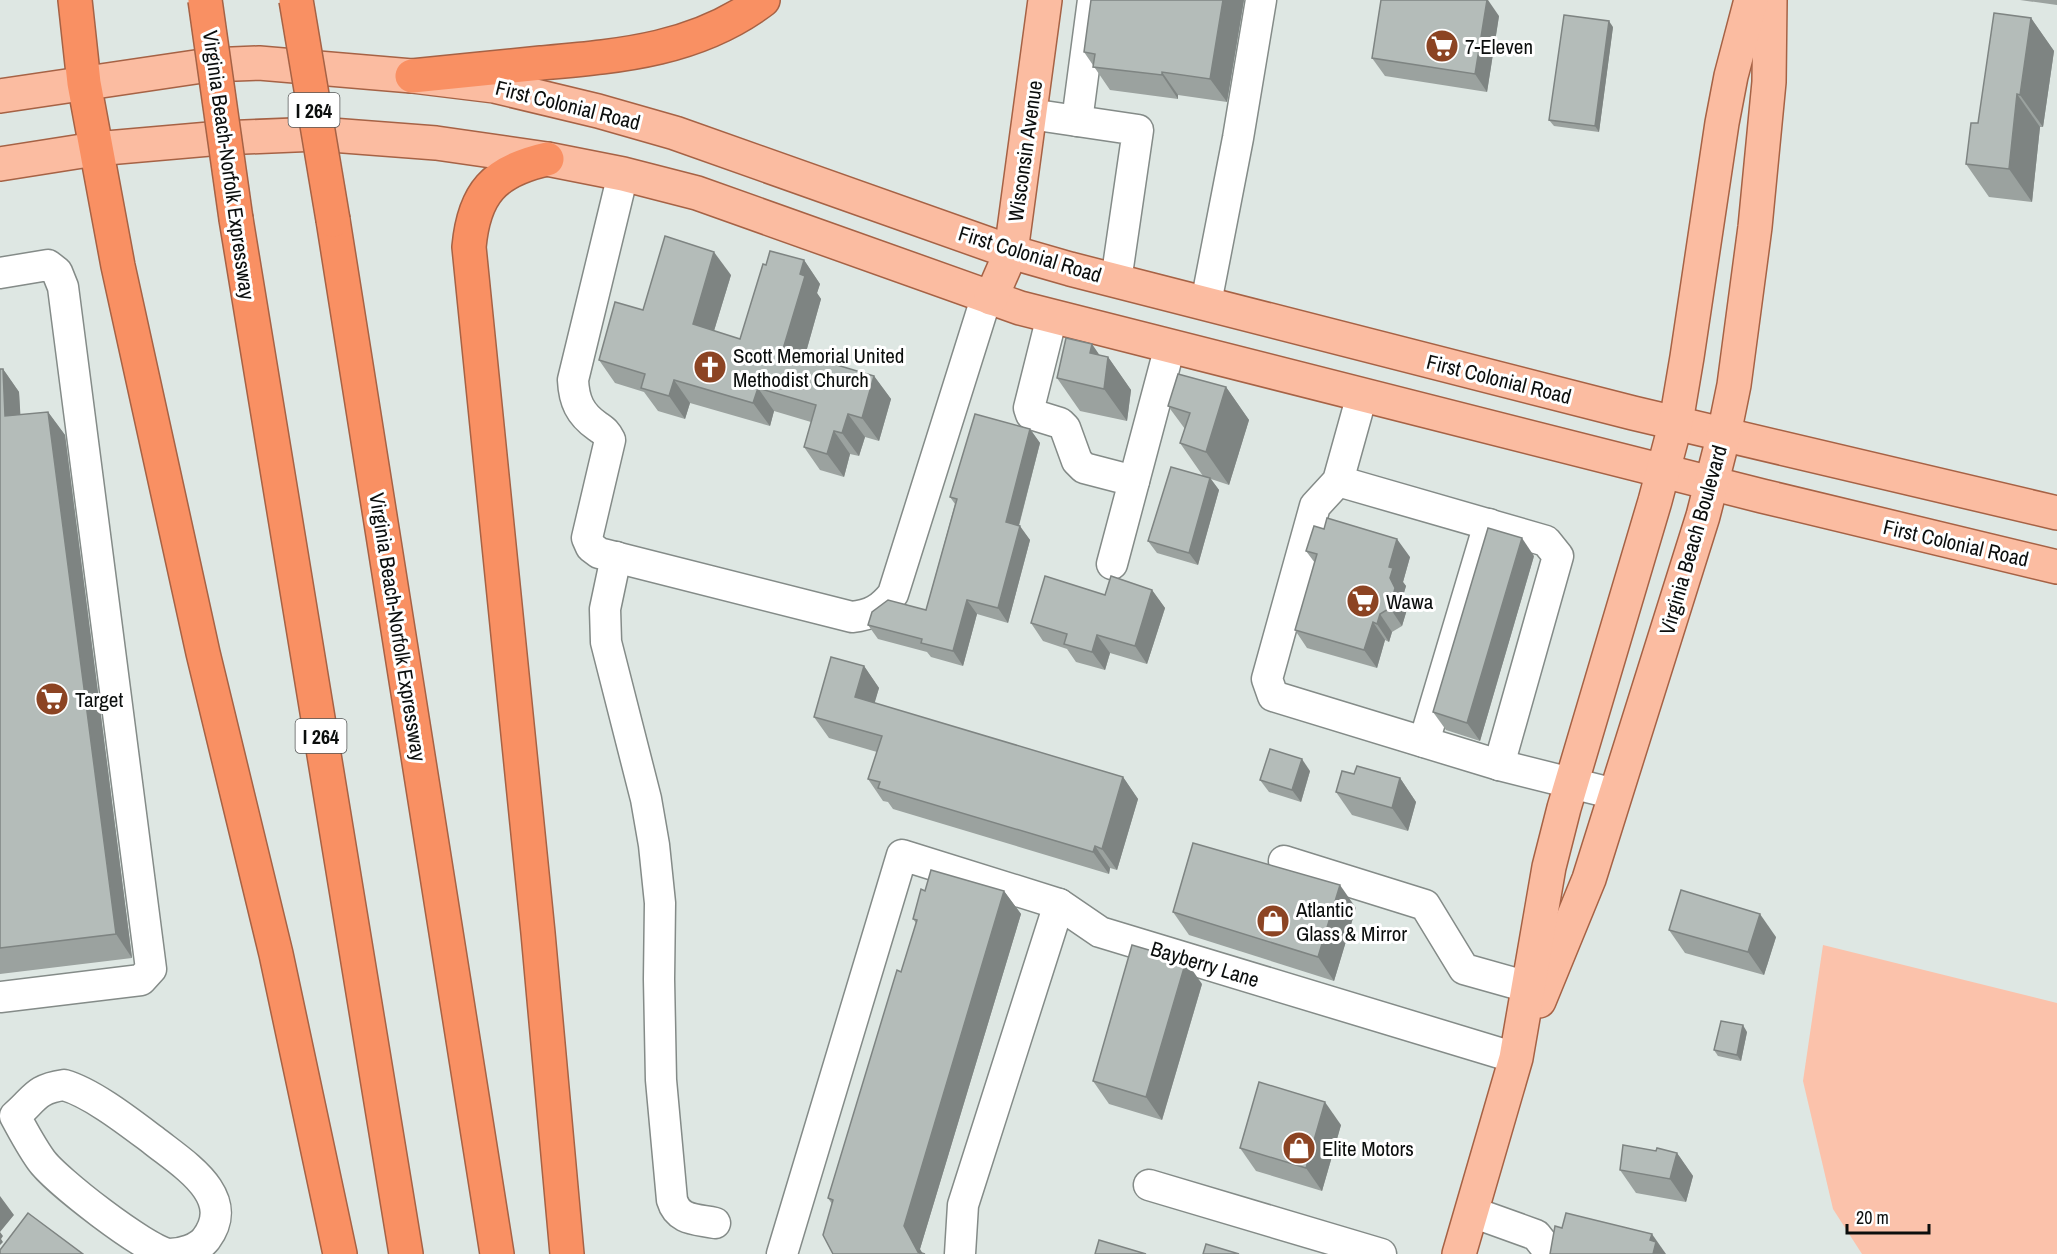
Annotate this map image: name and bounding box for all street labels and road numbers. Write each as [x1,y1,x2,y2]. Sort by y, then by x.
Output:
street label: Virginia Beach-Norfolk Expressway [196,29,262,302]
street label: First Colonial Road [493,73,643,137]
street label: Wisconsin Avenue [1001,79,1049,223]
road number: I 264 [288,93,340,127]
street label: First Colonial Road [955,218,1105,290]
street label: First Colonial Road [1424,347,1574,411]
street label: Virginia Beach Boulevard [1652,442,1734,638]
street label: Virginia Beach-Norfolk Expressway [362,491,434,764]
street label: First Colonial Road [1880,512,2032,574]
road number: I 264 [296,719,346,753]
street label: Bayberry Lane [1147,934,1263,994]

